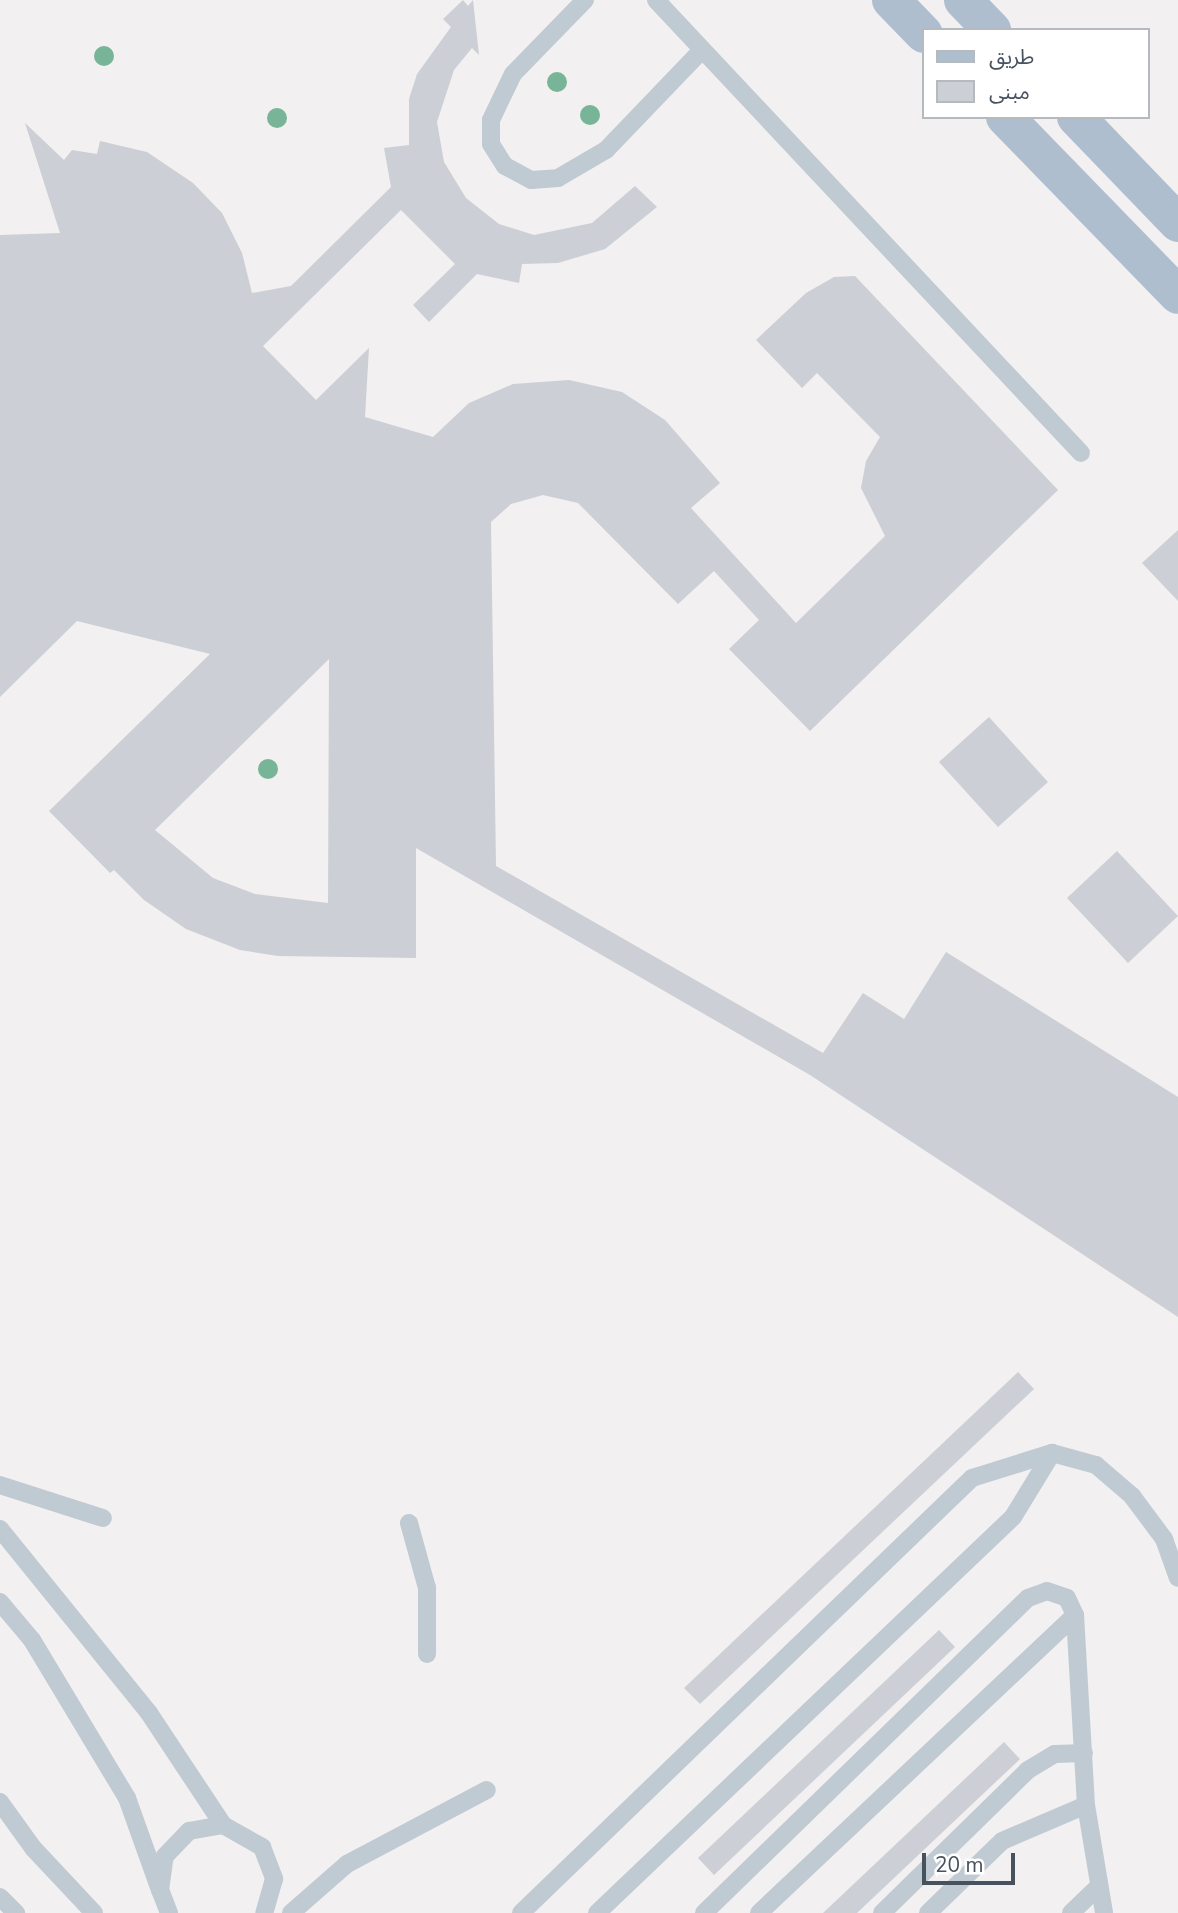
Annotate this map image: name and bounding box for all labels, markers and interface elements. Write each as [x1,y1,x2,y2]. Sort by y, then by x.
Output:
legend [922,28,1150,119]
text: طريق [989,43,1034,71]
text: مبنى [989,78,1030,106]
scale bar [926,1840,1019,1884]
text: 20 m [935,1851,984,1879]

